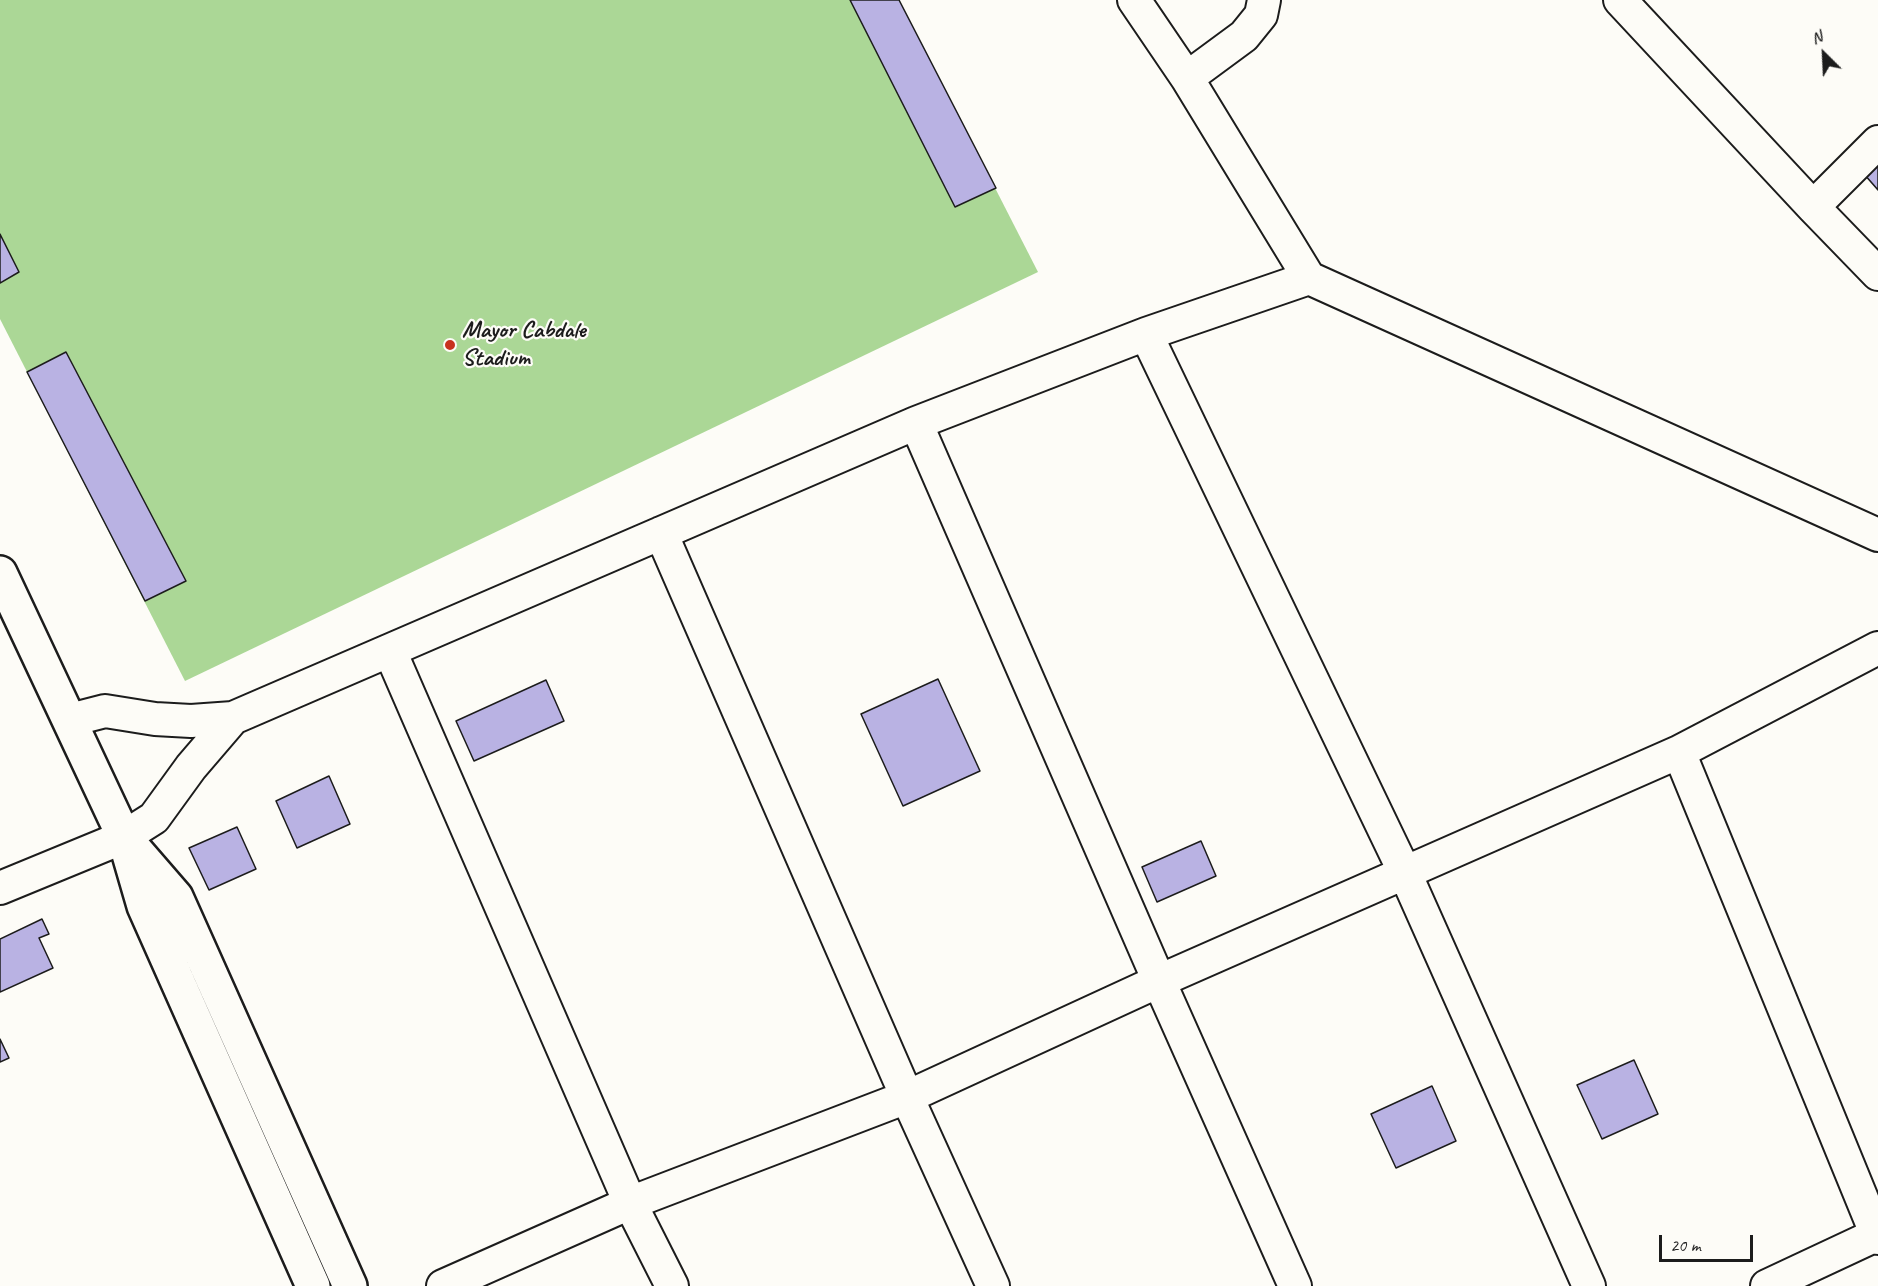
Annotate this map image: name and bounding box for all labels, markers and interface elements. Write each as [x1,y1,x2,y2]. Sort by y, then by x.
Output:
north arrow [1794,24,1854,84]
text: N [1808,26,1825,49]
place label: Mayor Cabdale Stadium [462,317,586,373]
marker: Mayor Cabdale Stadium [443,338,457,352]
scale bar [1662,1223,1756,1261]
text: 20 m [1670,1234,1701,1256]

